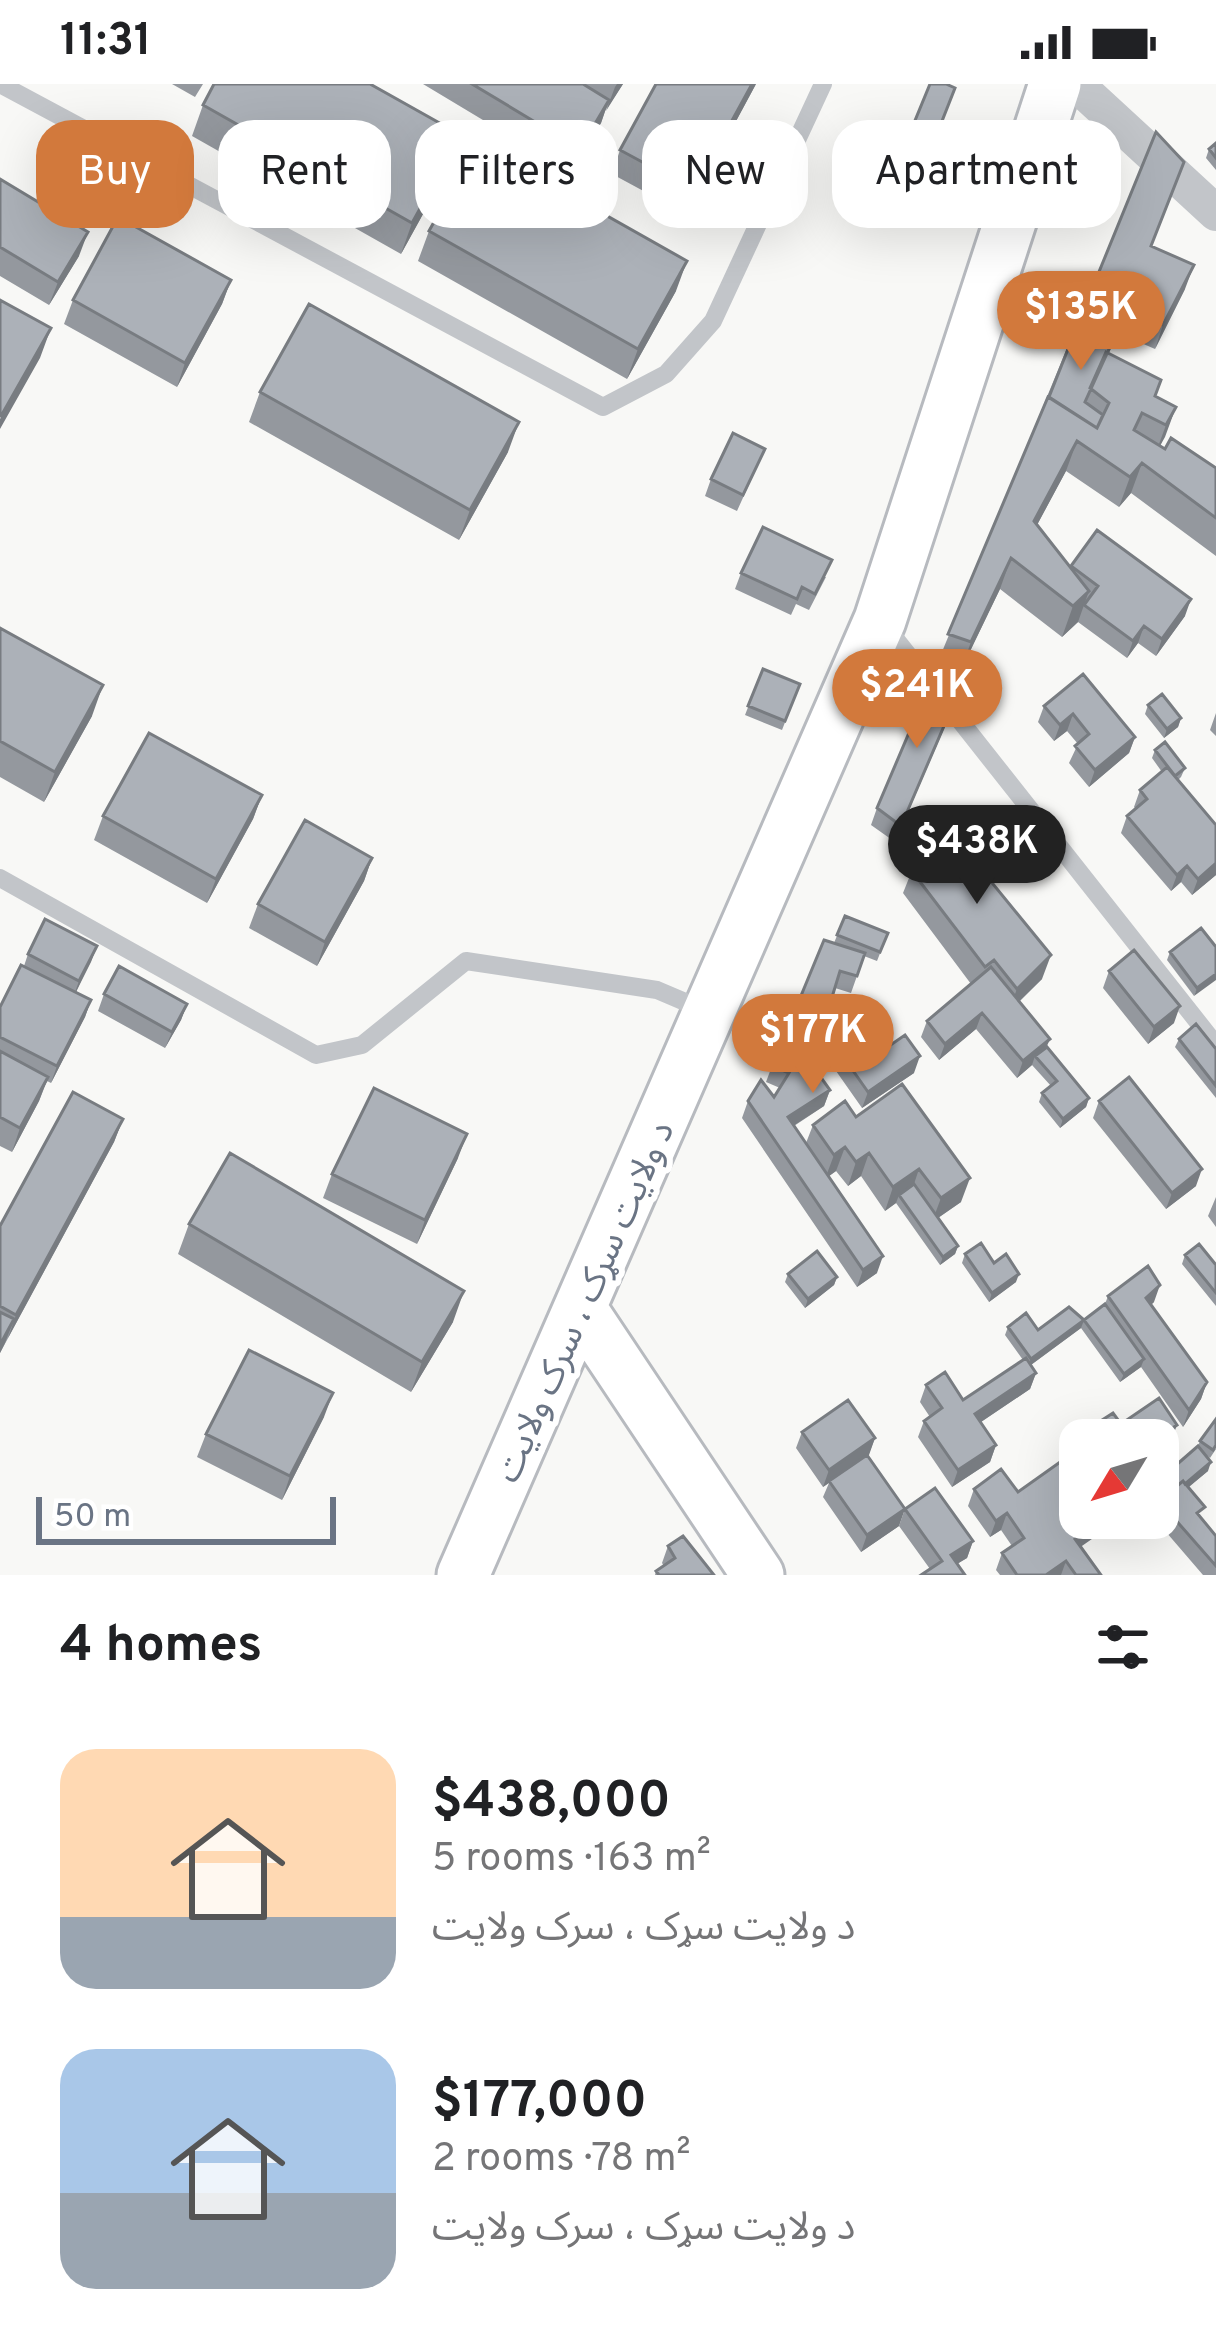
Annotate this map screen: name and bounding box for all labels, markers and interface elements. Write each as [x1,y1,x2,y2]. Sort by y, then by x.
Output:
text: 11:31 [60,14,152,71]
chip: Buy [36,120,194,228]
chip: Rent [218,120,391,228]
chip: Filters [415,120,618,228]
chip: New [642,120,808,228]
chip: Apartment [832,120,1121,228]
pin: $135K [997,271,1165,373]
text: $135K [1024,285,1138,334]
pin: $241K [833,649,1001,751]
text: $241K [859,663,975,712]
pin: $438K [893,805,1061,907]
text: $438K [915,819,1039,868]
pin: $177K [729,994,897,1096]
text: $177K [759,1008,867,1057]
street label: د ولایت سړک ، سرک ولایت [486,1115,687,1491]
north arrow [1059,1419,1179,1539]
map controls [1059,1419,1179,1539]
scale bar [36,1491,336,1544]
text: 50 m [54,1497,131,1539]
icon: filters [1090,1614,1156,1680]
text: 4 homes [60,1615,262,1680]
text: $438,000 [432,1771,671,1836]
icon: home [156,1797,300,1941]
text: 5 rooms · 163 m² [432,1836,711,1885]
text: د ولایت سړک ، سرک ولایت [432,1905,855,1954]
text: $177,000 [432,2071,647,2136]
icon: home [156,2097,300,2241]
text: 2 rooms · 78 m² [432,2136,691,2185]
text: د ولایت سړک ، سرک ولایت [432,2205,855,2254]

